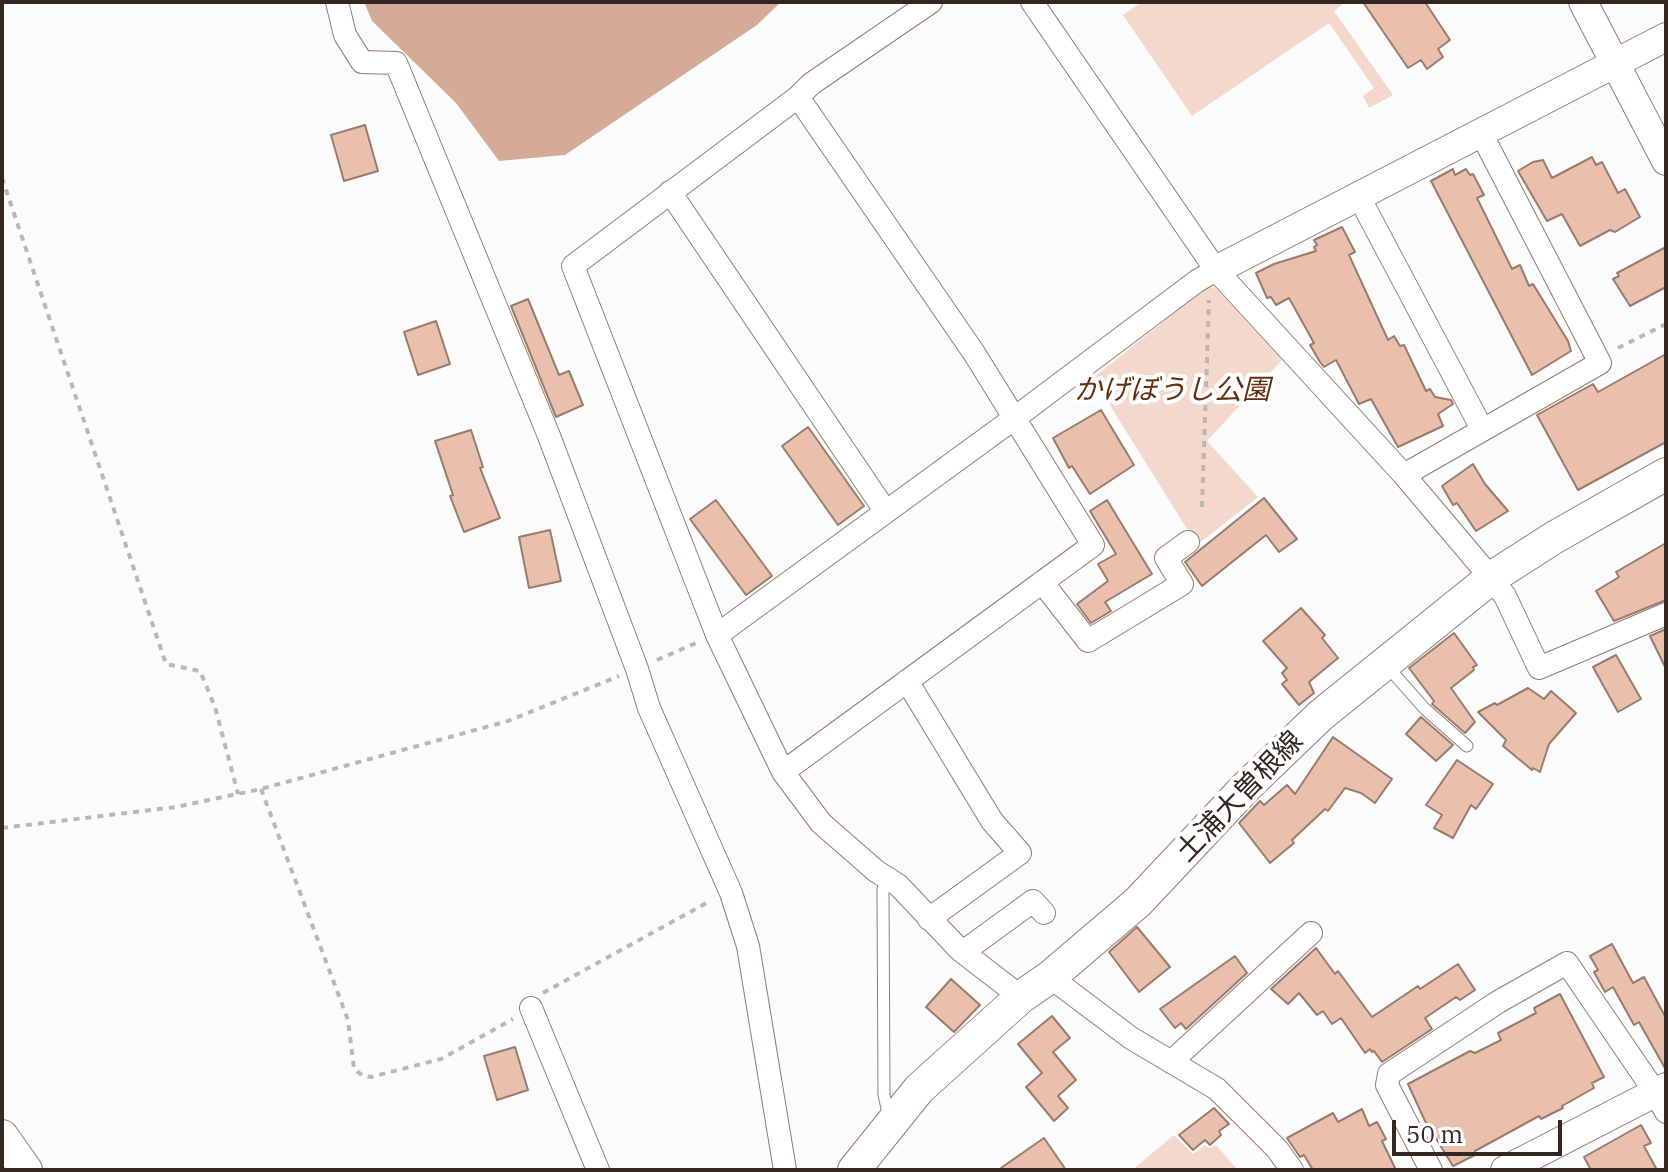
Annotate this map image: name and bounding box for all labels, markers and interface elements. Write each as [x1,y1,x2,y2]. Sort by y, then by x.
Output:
park label: かげぼうし公園 [1074,374,1270,408]
street label: 土浦大曽根線 [1170,725,1310,869]
scale bar [1396,1104,1566,1154]
text: 50 m [1406,1118,1463,1150]

